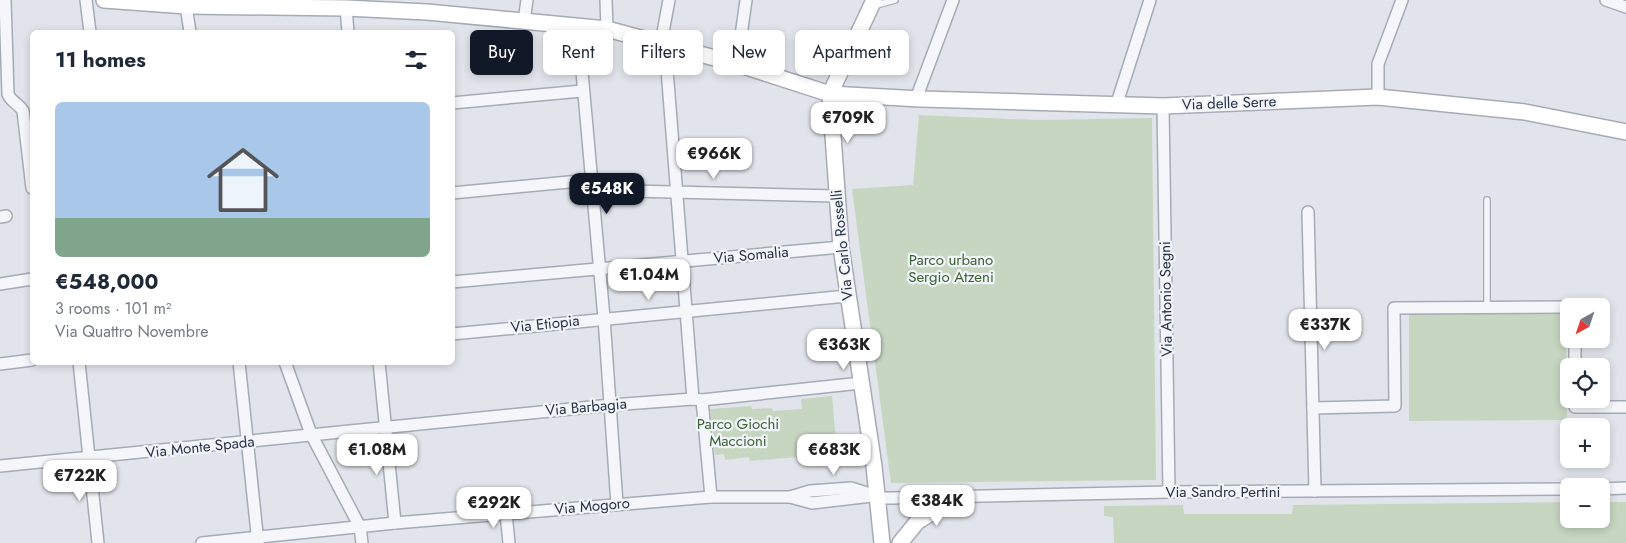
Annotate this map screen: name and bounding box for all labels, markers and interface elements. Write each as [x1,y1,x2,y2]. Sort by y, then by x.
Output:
chip: Buy [470,30,533,75]
chip: Rent [543,30,613,75]
chip: Filters [623,30,703,75]
chip: New [713,30,785,75]
chip: Apartment [795,30,909,75]
text: 11 homes [55,45,146,75]
icon: filters [402,46,430,74]
street label: Via delle Serre [1181,90,1277,116]
pin: €709K [813,102,883,144]
text: €709K [822,106,874,129]
icon: home [198,135,288,225]
pin: €966K [679,138,749,180]
text: €966K [687,142,741,165]
pin: €548K [572,172,642,215]
text: €548K [580,177,634,200]
street label: Via Carlo Rosselli [825,188,859,302]
street label: Via Somalia [712,241,790,269]
street label: Via Antonio Segni [1154,241,1178,357]
park label: Parco urbano Sergio Atzeni [908,249,994,288]
pin: €1.04M [608,258,690,301]
text: €1.04M [619,263,679,286]
text: €548,000 [55,267,158,297]
text: 3 rooms · 101 m² [55,297,171,320]
north arrow [1560,298,1610,348]
map controls [1560,298,1610,528]
pin: €337K [1290,308,1360,351]
street label: Via Etiopia [509,309,581,339]
text: €337K [1300,313,1350,336]
text: Via Quattro Novembre [55,320,208,343]
pin: €363K [809,328,879,371]
text: €363K [818,333,870,356]
button: locate [1560,358,1610,408]
street label: Via Barbagia [544,392,628,422]
park label: Parco Giochi Maccioni [697,413,779,452]
button: + [1560,418,1610,468]
street label: Via Monte Spada [144,430,256,464]
pin: €1.08M [336,434,418,476]
pin: €683K [799,434,869,476]
text: €1.08M [348,438,406,461]
text: €683K [808,438,860,461]
pin: €722K [45,460,115,502]
text: €722K [54,464,106,487]
button: − [1560,478,1610,528]
street label: Via Sandro Pertini [1166,481,1280,503]
pin: €384K [902,484,972,527]
pin: €292K [459,486,529,529]
text: €384K [911,489,963,512]
text: €292K [467,491,521,514]
street label: Via Mogoro [553,492,631,520]

